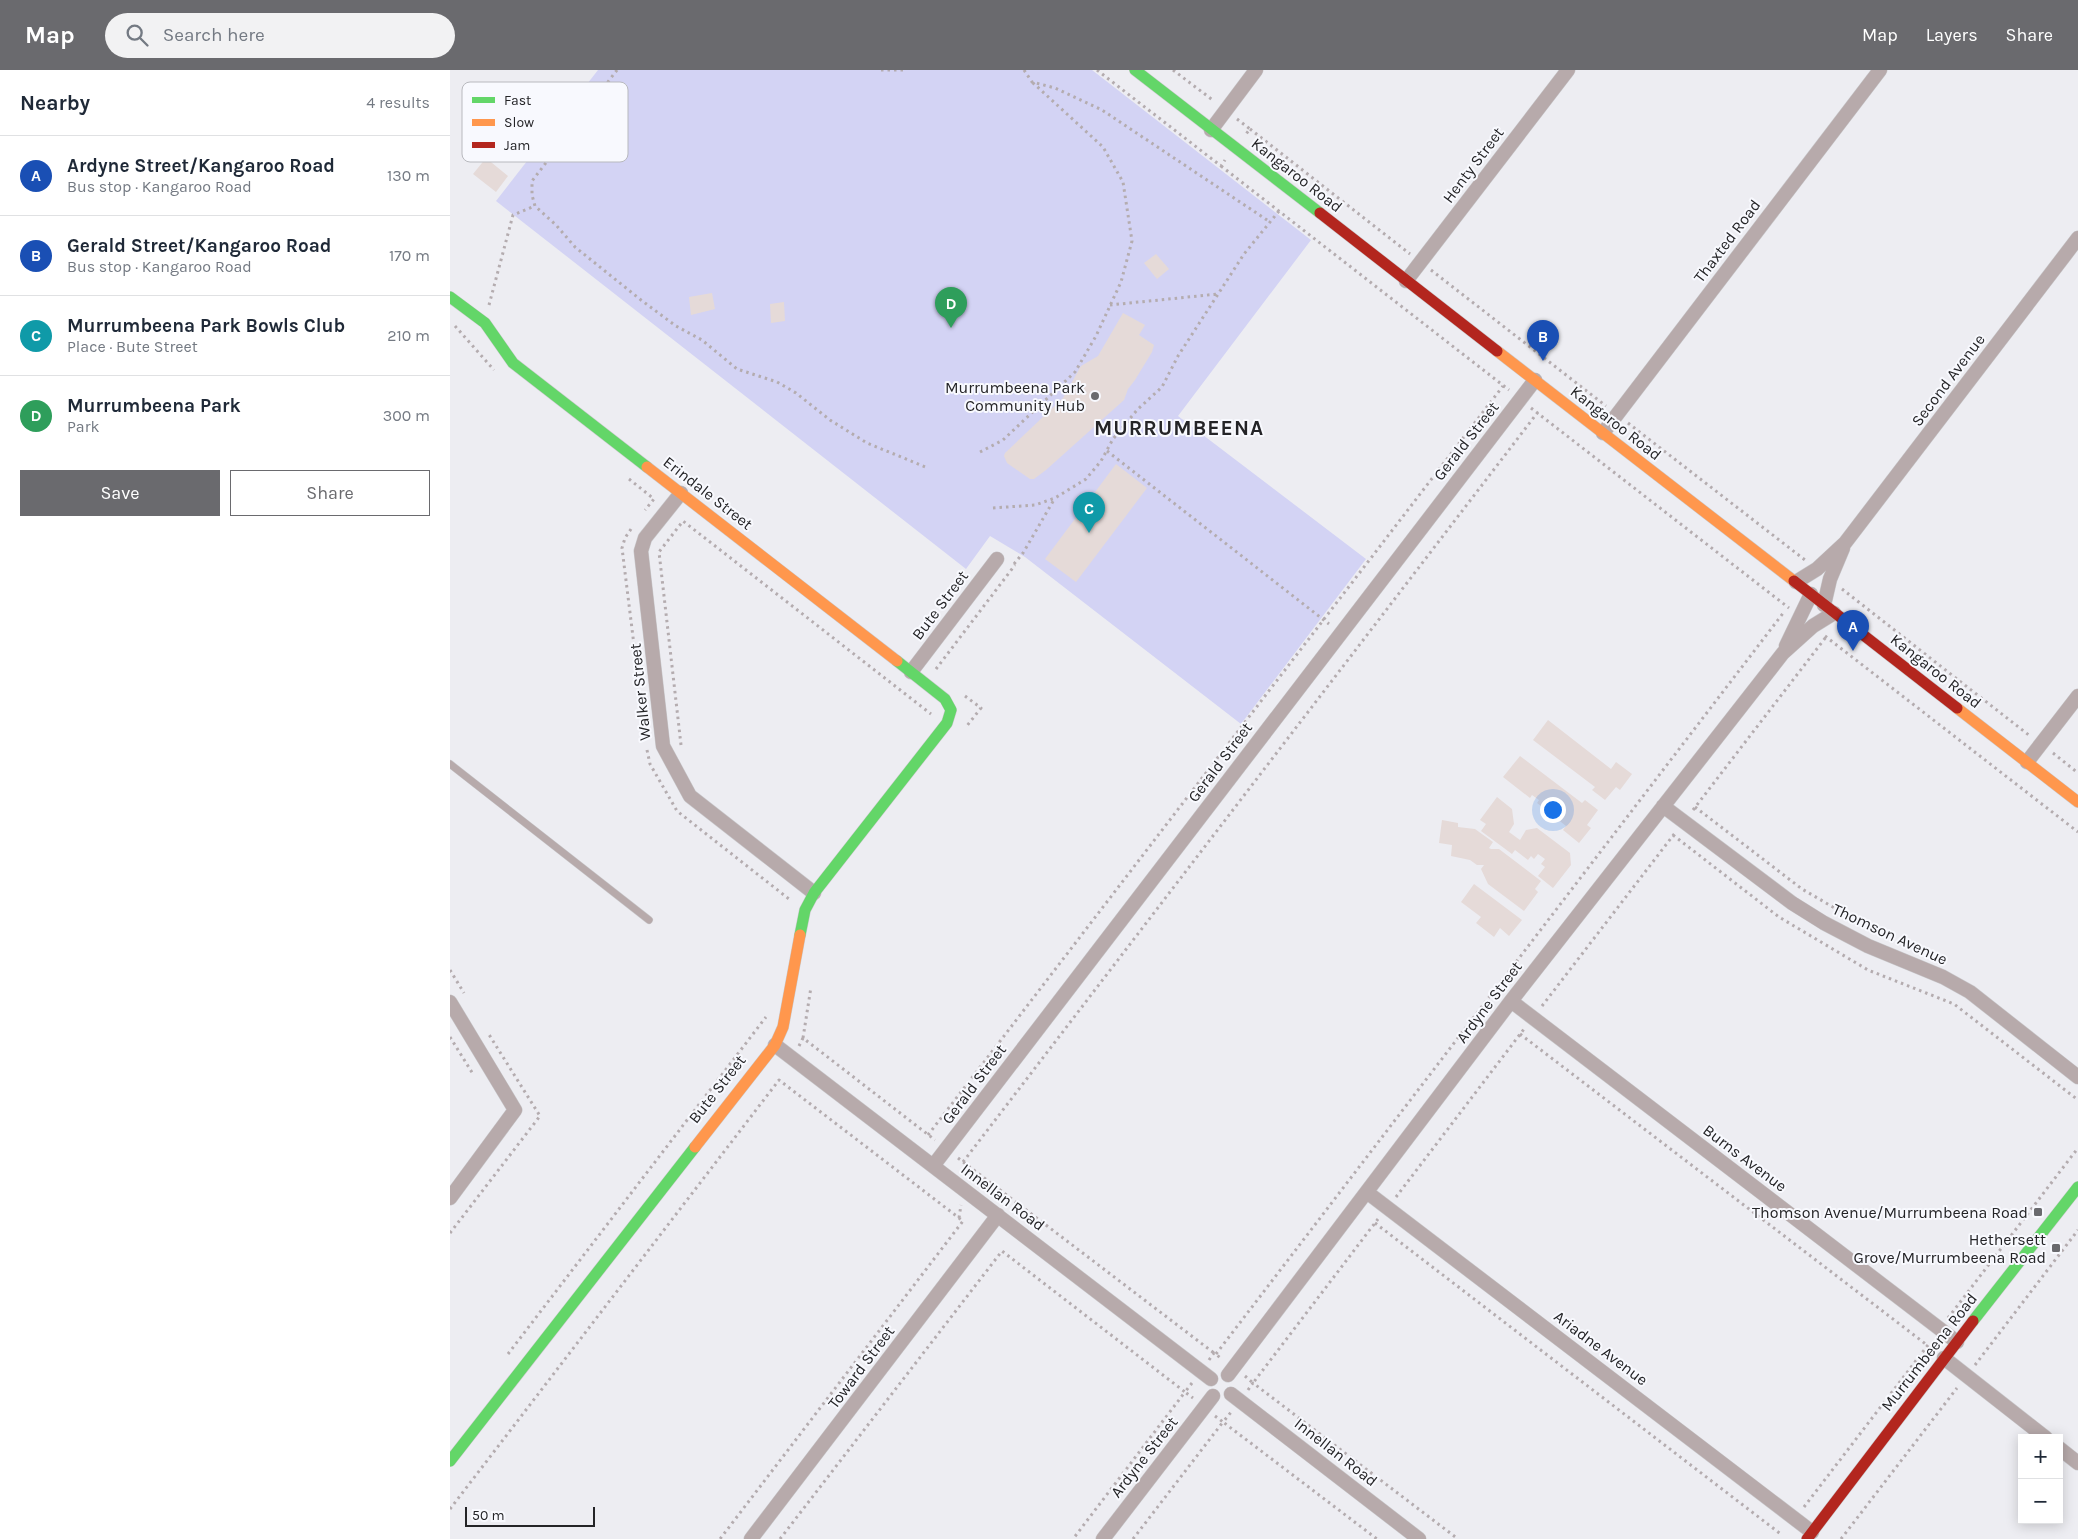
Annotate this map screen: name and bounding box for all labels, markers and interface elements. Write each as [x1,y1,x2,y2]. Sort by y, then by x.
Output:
search box [105,13,455,58]
text: Map [25,21,75,49]
icon: search [123,21,151,49]
text: Search here [163,24,265,46]
text: Map [1862,24,1898,46]
text: Layers [1926,24,1978,46]
text: Share [2006,24,2053,46]
legend [462,82,628,162]
text: Nearby [20,91,90,115]
text: Fast [504,92,531,109]
text: 4 results [366,93,430,112]
text: Slow [504,114,534,131]
street label: Henty Street [1438,123,1508,207]
street label: Kangaroo Road [1248,134,1346,216]
text: Jam [504,137,530,154]
text: Ardyne Street/Kangaroo Road [67,155,335,177]
text: A [31,166,41,185]
text: 130 m [387,166,430,185]
text: Bus stop · Kangaroo Road [67,177,252,196]
street label: Thaxted Road [1690,196,1764,286]
text: Gerald Street/Kangaroo Road [67,235,332,257]
text: B [31,246,41,265]
text: 170 m [389,246,430,265]
text: Bus stop · Kangaroo Road [67,257,252,276]
pin: D [935,287,967,328]
text: Murrumbeena Park Bowls Club [67,315,345,337]
pin: B [1527,320,1559,361]
text: C [31,326,41,345]
text: 210 m [387,326,430,345]
street label: Second Avenue [1907,330,1989,430]
text: Place · Bute Street [67,337,198,356]
place label: Murrumbeena Park Community Hub [945,378,1085,415]
street label: Kangaroo Road [1567,382,1665,464]
marker: Murrumbeena Park Community Hub [1089,390,1101,402]
text: Murrumbeena Park [67,395,241,417]
street label: Gerald Street [1429,398,1503,484]
text: D [31,406,41,425]
text: 300 m [383,406,430,425]
district label: MURRUMBEENA [1094,416,1264,440]
text: Park [67,417,99,436]
street label: Erindale Street [660,452,756,534]
button: Save [20,470,220,516]
button: Share [230,470,430,516]
pin: C [1073,492,1105,533]
street label: Bute Street [908,567,972,643]
pin: A [1837,610,1869,651]
street label: Kangaroo Road [1887,630,1985,712]
street label: Walker Street [625,642,655,742]
street label: Gerald Street [1184,718,1256,806]
your location [1540,797,1566,823]
street label: Thomson Avenue [1830,899,1950,969]
street label: Ardyne Street [1452,957,1526,1047]
street label: Gerald Street [938,1040,1010,1128]
street label: Bute Street [684,1051,750,1127]
street label: Burns Avenue [1699,1120,1791,1196]
street label: Innellan Road [957,1159,1049,1235]
place label: Thomson Avenue/Murrumbeena Road [1752,1203,2028,1222]
marker: Thomson Avenue/Murrumbeena Road [2032,1206,2044,1218]
place label: Hethersett Grove/Murrumbeena Road [1854,1230,2046,1267]
marker: Hethersett Grove/Murrumbeena Road [2050,1242,2062,1254]
street label: Murrumbeena Road [1877,1289,1981,1415]
street label: Ariadne Avenue [1550,1307,1652,1389]
street label: Toward Street [824,1322,898,1412]
street label: Ardyne Street [1107,1413,1181,1501]
street label: Innellan Road [1291,1414,1381,1490]
map controls [2018,1434,2063,1524]
button: + [2018,1434,2063,1479]
button: − [2018,1479,2063,1524]
scale bar [465,1504,595,1527]
text: 50 m [472,1507,505,1524]

